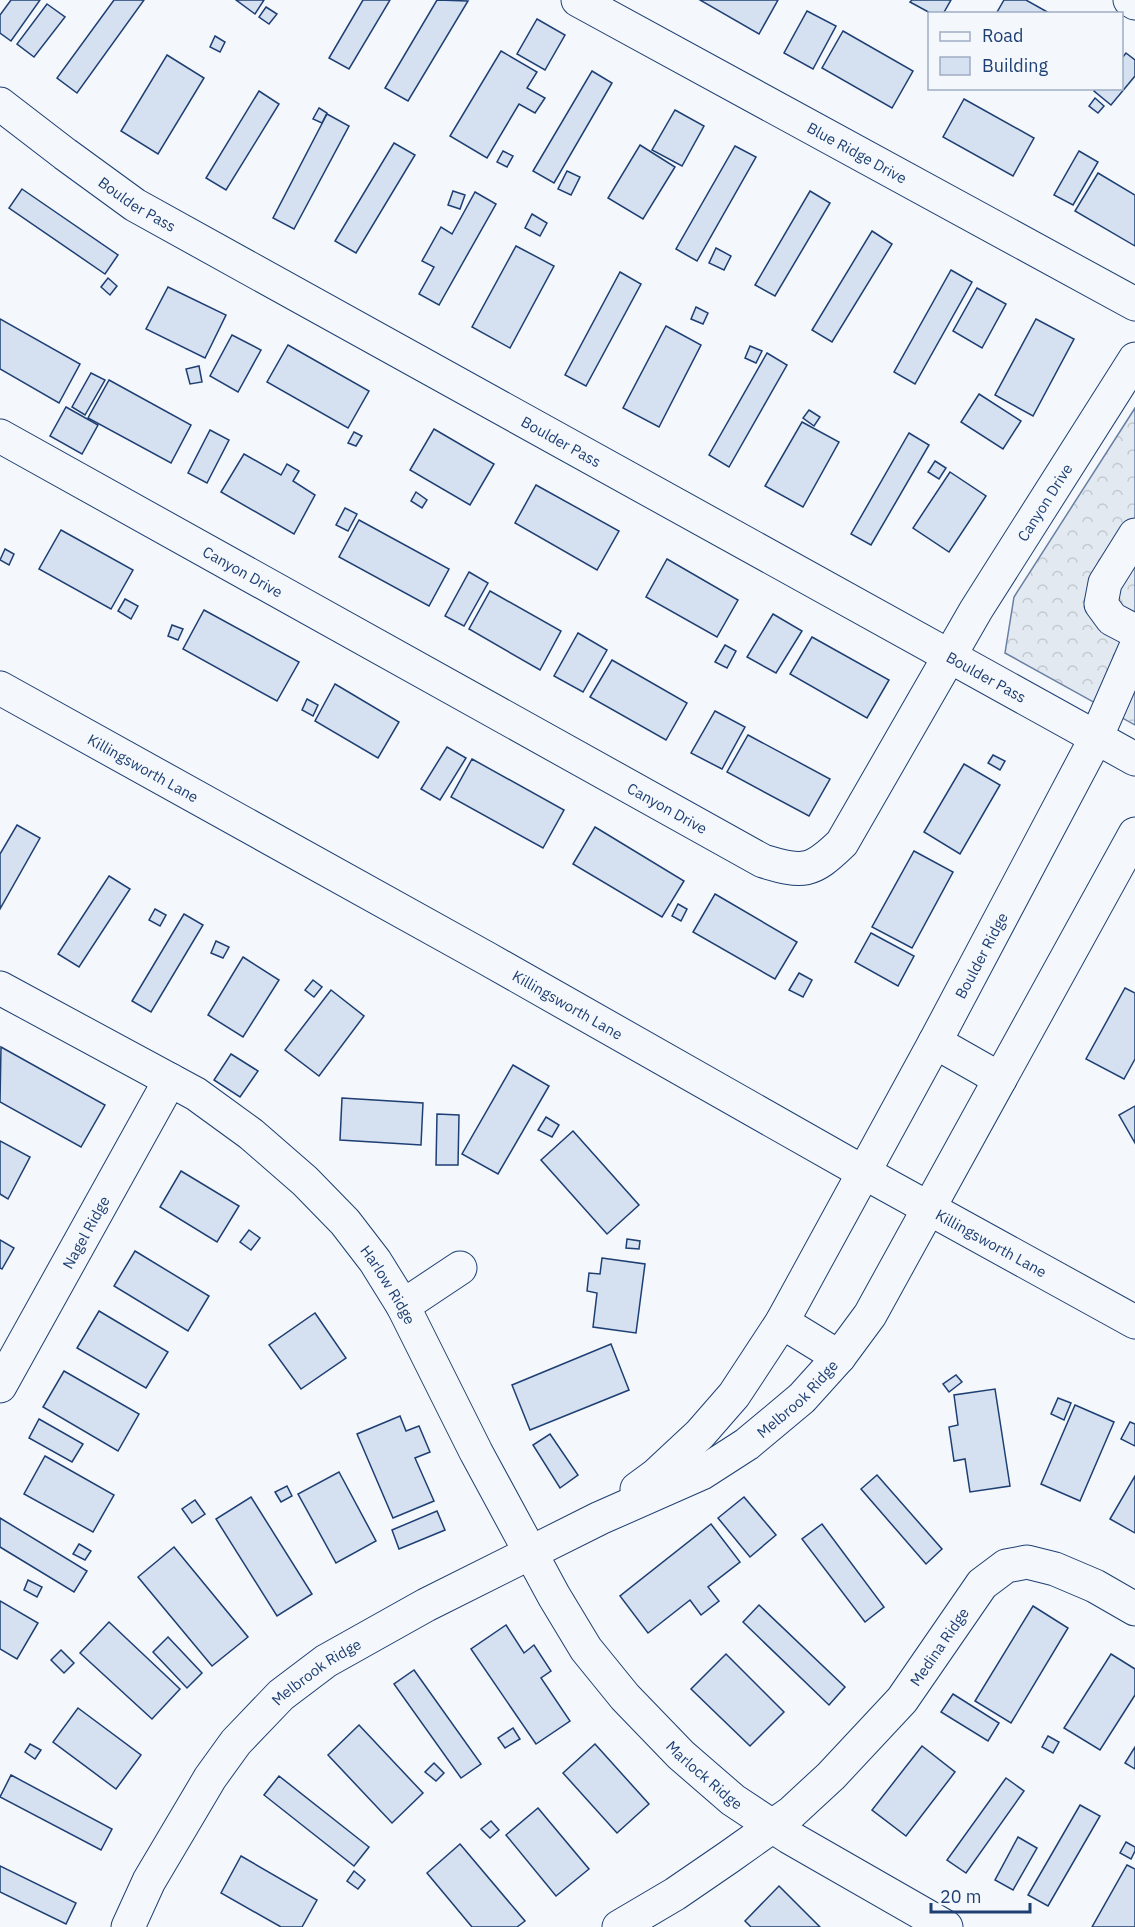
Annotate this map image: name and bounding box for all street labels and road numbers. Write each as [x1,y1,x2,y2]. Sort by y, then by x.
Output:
street label: Blue Ridge Drive [804,117,910,187]
street label: Boulder Pass [95,172,179,235]
street label: Boulder Pass [518,411,605,471]
street label: Canyon Drive [1013,460,1076,545]
street label: Canyon Drive [200,541,286,601]
street label: Boulder Pass [943,647,1030,706]
street label: Killingsworth Lane [85,729,202,806]
street label: Canyon Drive [624,778,711,838]
street label: Boulder Ridge [950,909,1012,1002]
street label: Killingsworth Lane [509,966,626,1043]
street label: Nagel Ridge [58,1192,113,1272]
street label: Killingsworth Lane [932,1205,1050,1281]
street label: Harlow Ridge [357,1241,420,1327]
street label: Melbrook Ridge [753,1356,842,1442]
street label: Medina Ridge [905,1604,973,1689]
street label: Melbrook Ridge [267,1634,364,1709]
street label: Marlock Ridge [662,1736,746,1813]

